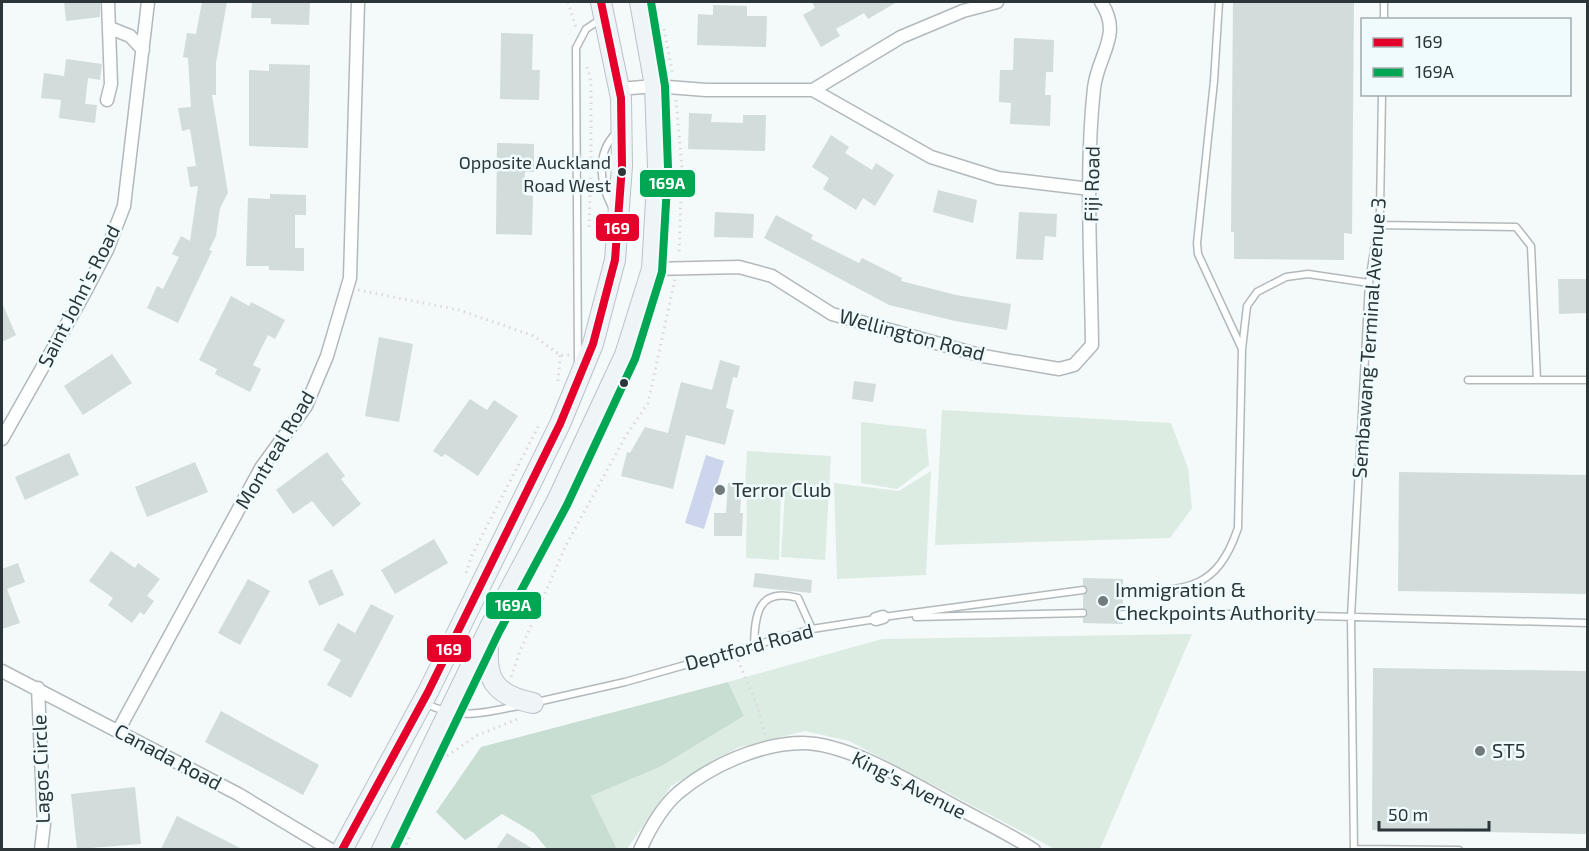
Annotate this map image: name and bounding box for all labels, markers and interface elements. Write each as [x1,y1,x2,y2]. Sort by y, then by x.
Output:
legend [1361,18,1571,96]
text: 169 [1415,30,1443,52]
text: 169A [1415,60,1455,82]
street label: Fiji Road [1078,146,1104,222]
place label: Opposite Auckland Road West [459,151,611,196]
marker: Opposite Auckland Road West [616,166,628,178]
line badge: 169A [639,169,696,198]
text: 169A [649,173,686,192]
street label: Sembawang Terminal Avenue 3 [1346,197,1390,479]
line badge: 169 [595,213,640,242]
text: 169 [604,218,630,237]
street label: Saint John's Road [32,220,124,371]
street label: Wellington Road [837,303,988,365]
unlabelled marker [618,377,630,389]
street label: Montreal Road [229,386,319,513]
place label: Terror Club [732,477,831,501]
marker: Terror Club [713,483,727,497]
place label: Immigration & Checkpoints Authority [1115,577,1316,624]
line badge: 169A [485,591,542,620]
marker: Immigration & Checkpoints Authority [1096,594,1110,608]
text: 169A [495,595,532,614]
street label: Deptford Road [682,617,816,675]
line badge: 169 [426,634,472,663]
text: 169 [436,639,462,658]
street label: Lagos Circle [26,714,54,824]
street label: Canada Road [111,718,226,794]
place label: ST5 [1492,738,1526,762]
marker: ST5 [1473,744,1487,758]
street label: King's Avenue [848,745,971,823]
scale bar [1379,794,1488,832]
text: 50 m [1388,803,1428,825]

